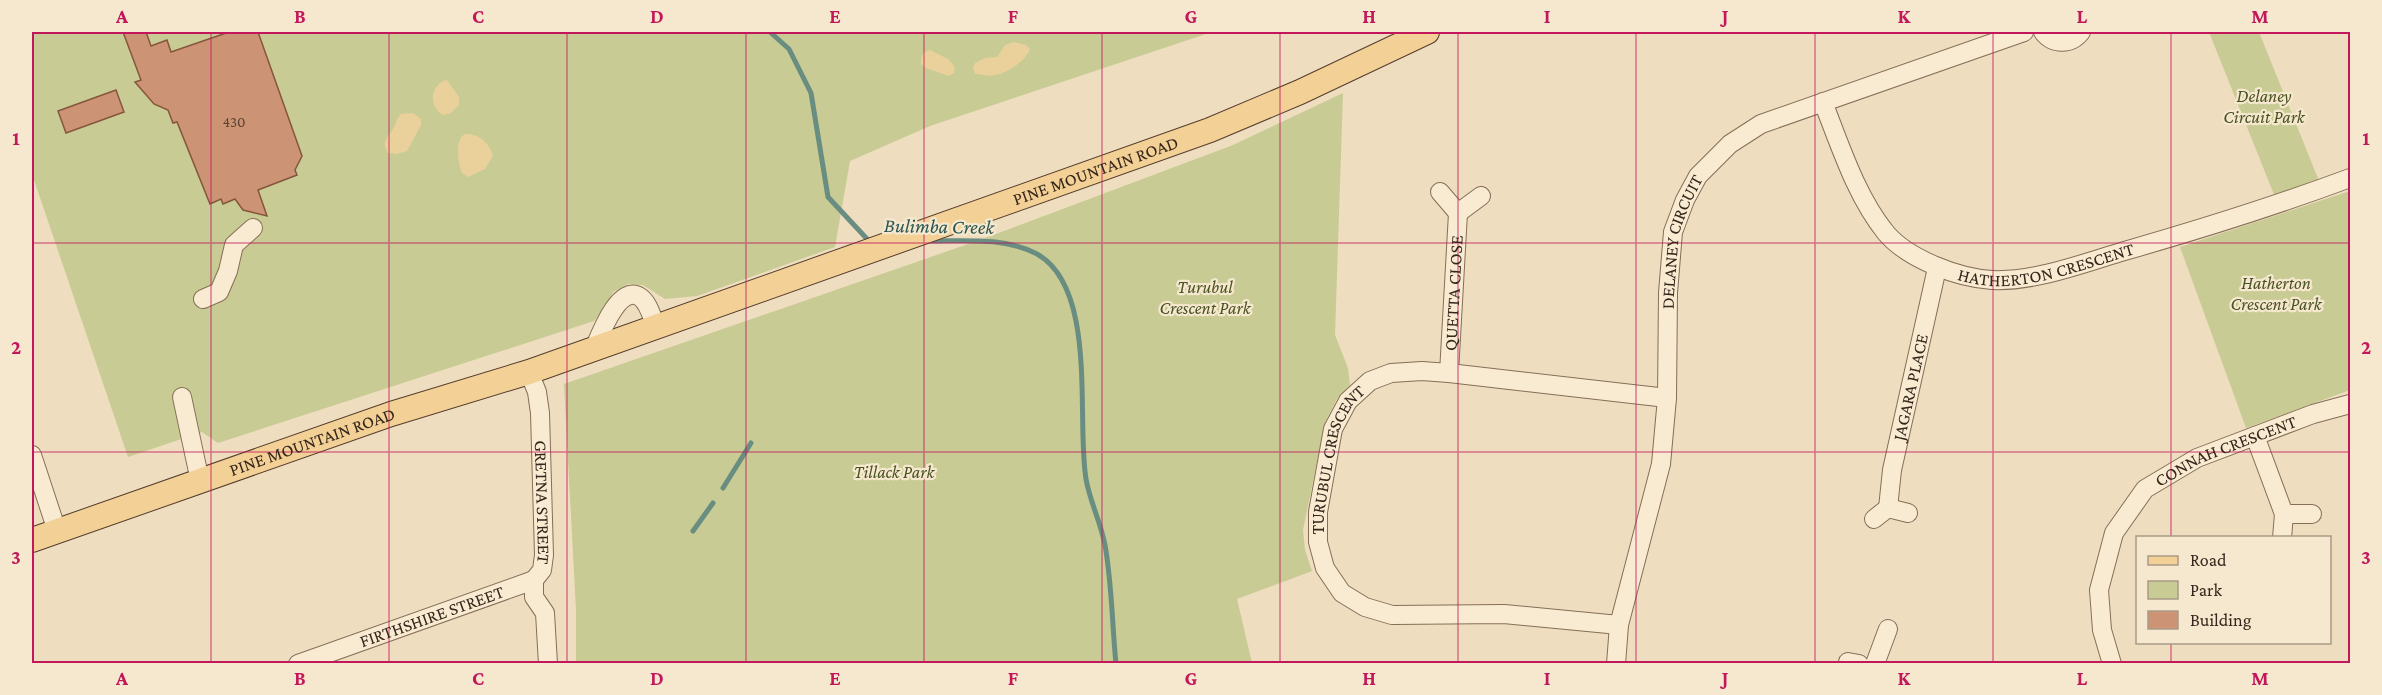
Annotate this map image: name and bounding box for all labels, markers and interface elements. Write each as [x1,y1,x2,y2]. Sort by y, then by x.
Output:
text: A [115,5,129,27]
text: B [294,5,306,27]
text: C [472,5,484,27]
text: D [650,5,664,27]
text: E [829,5,841,27]
text: F [1008,5,1019,27]
text: G [1185,5,1198,27]
text: H [1362,5,1376,27]
text: I [1544,5,1551,27]
text: J [1720,5,1729,27]
text: K [1898,5,1912,27]
text: L [2077,5,2088,27]
text: M [2251,5,2269,27]
park label: Delaney Circuit Park [2223,86,2306,127]
house number: 430 [222,114,246,130]
text: 1 [12,127,20,149]
text: 1 [2362,127,2370,149]
street label: PINE MOUNTAIN ROAD [1010,132,1181,209]
street label: DELANEY CIRCUIT [1658,171,1707,309]
water label: Bulimba Creek [884,214,996,238]
street label: QUETTA CLOSE [1440,234,1467,352]
street label: HATHERTON CRESCENT [1956,239,2136,290]
park label: Hatherton Crescent Park [2230,273,2323,314]
park label: Turubul Crescent Park [1159,277,1252,318]
street label: JAGARA PLACE [1888,332,1932,444]
text: 2 [11,336,21,358]
text: 2 [2361,336,2371,358]
street label: TURUBUL CRESCENT [1308,381,1369,535]
street label: PINE MOUNTAIN ROAD [227,403,398,480]
street label: CONNAH CRESCENT [2151,411,2299,491]
street label: GRETNA STREET [531,440,554,566]
park label: Tillack Park [854,462,935,482]
legend [2136,536,2331,644]
text: 3 [11,546,21,568]
text: 3 [2361,546,2371,568]
text: Road [2190,550,2227,570]
text: Park [2190,580,2222,600]
street label: FIRTHSHIRE STREET [357,581,507,651]
text: Building [2190,610,2252,630]
text: A [115,667,129,689]
text: B [294,667,306,689]
text: C [472,667,484,689]
text: D [650,667,664,689]
text: E [829,667,841,689]
text: F [1008,667,1019,689]
text: G [1185,667,1198,689]
text: H [1362,667,1376,689]
text: I [1544,667,1551,689]
text: J [1720,667,1729,689]
text: K [1898,667,1912,689]
text: L [2077,667,2088,689]
text: M [2251,667,2269,689]

